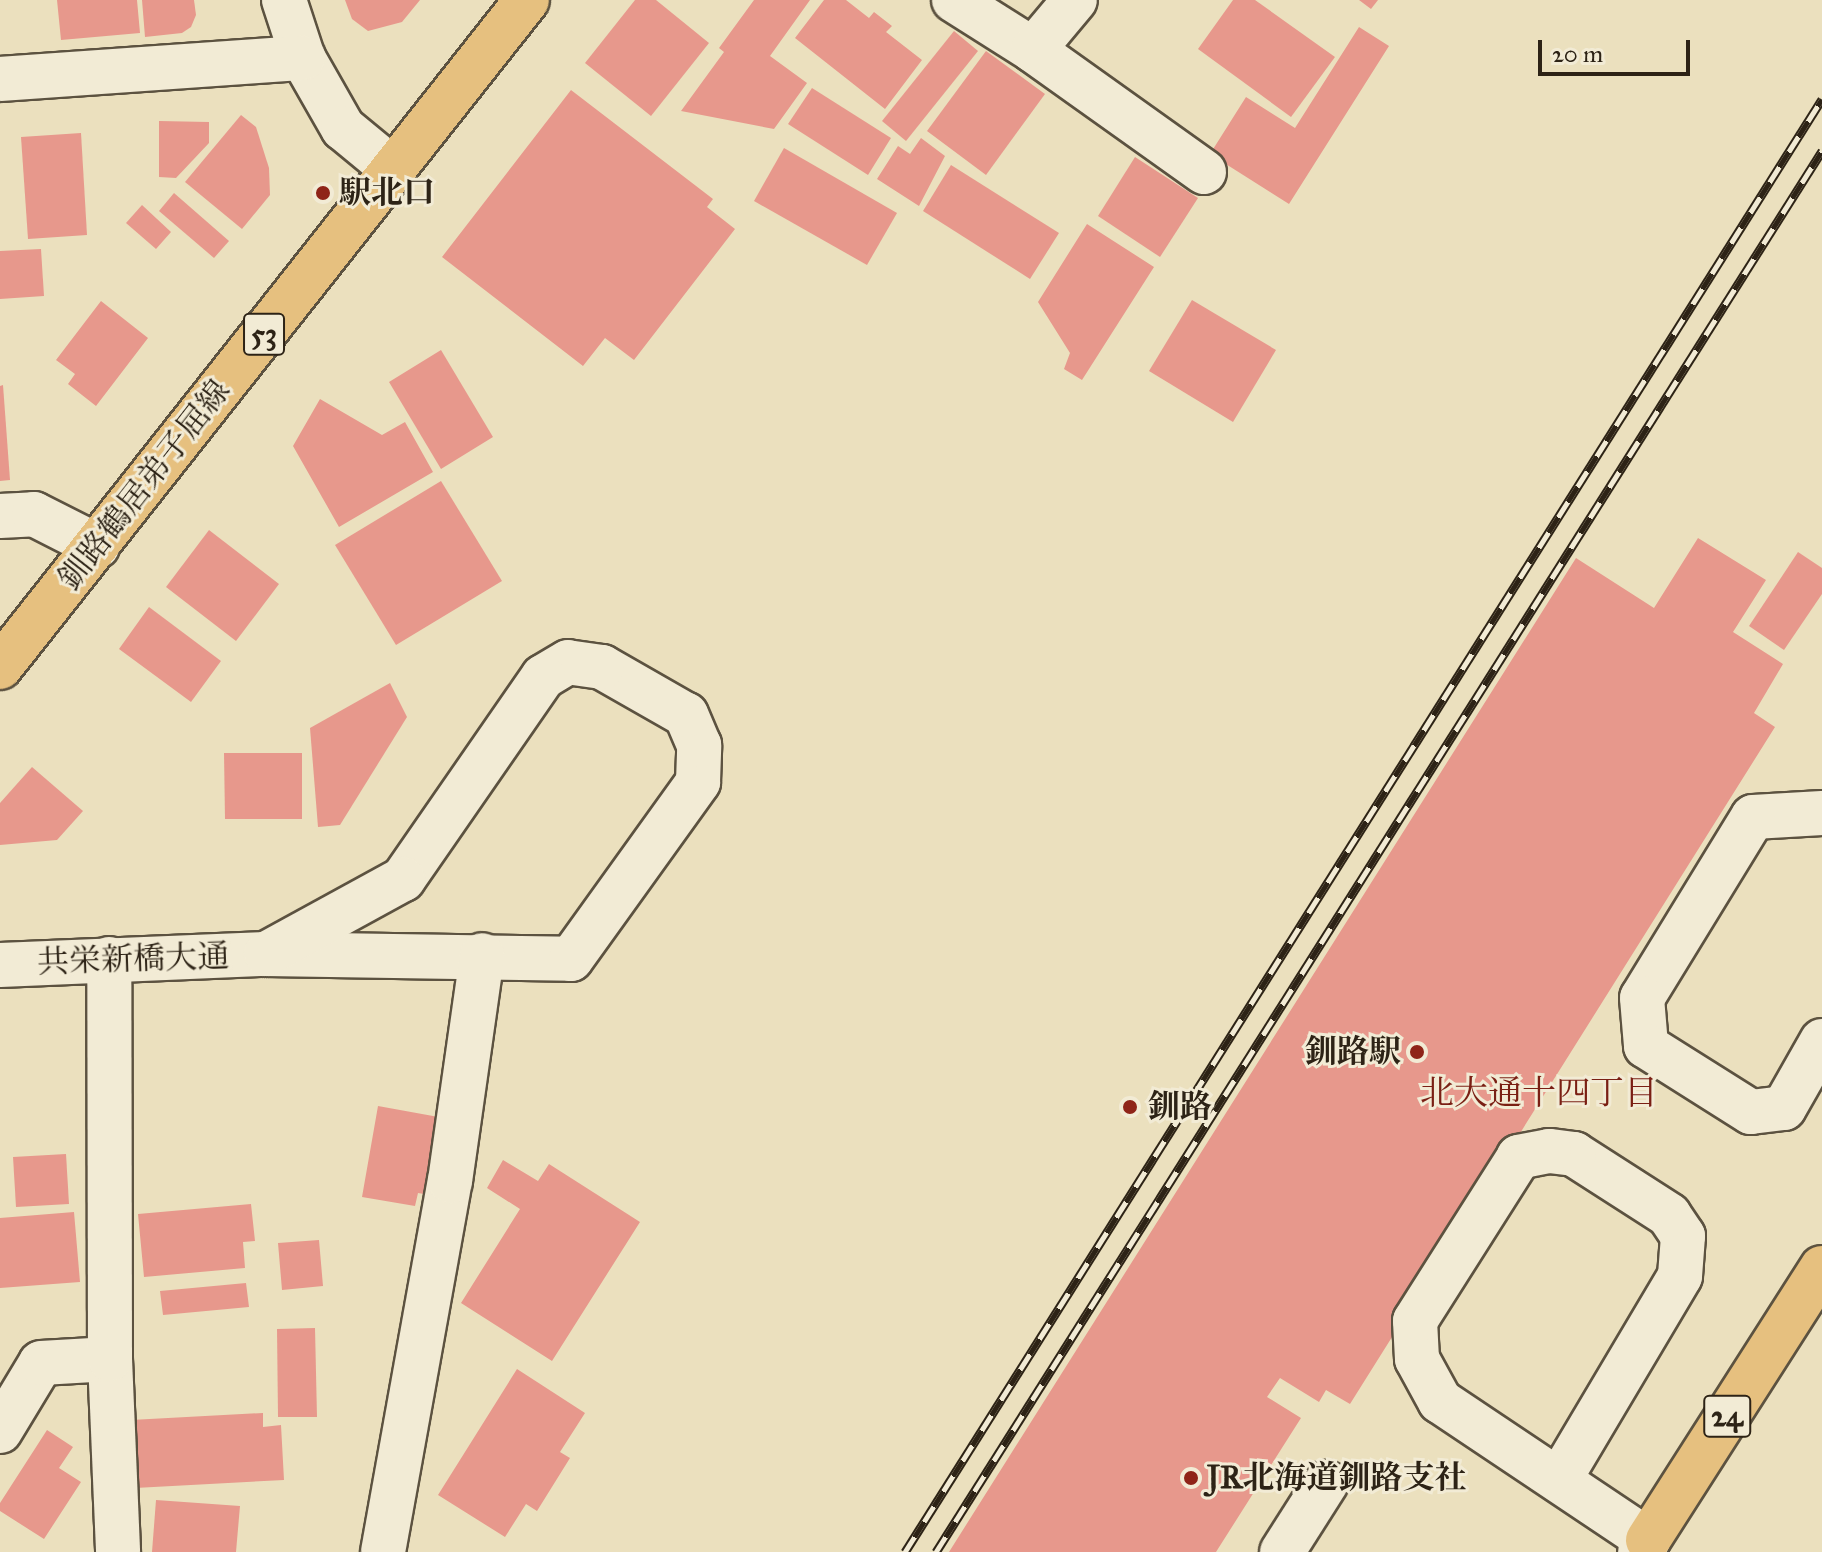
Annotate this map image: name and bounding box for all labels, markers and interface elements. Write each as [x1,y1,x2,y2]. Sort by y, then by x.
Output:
scale bar [1542,24,1694,74]
text: 20 m [1552,39,1603,69]
place label: 駅北口 [339,174,435,212]
marker: 駅北口 [314,184,332,202]
road number: 53 [242,308,286,360]
street label: 釧路鶴居弟子屈線 [51,372,239,598]
street label: 共栄新橋大通 [36,937,230,983]
place label: 釧路駅 [1305,1033,1401,1071]
marker: 釧路駅 [1408,1043,1426,1061]
district label: 北大通十四丁目 [1420,1073,1658,1113]
place label: 釧路 [1148,1088,1212,1126]
marker: 釧路 [1119,1096,1141,1118]
road number: 24 [1703,1390,1751,1442]
place label: JR北海道釧路支社 [1207,1459,1466,1497]
marker: JR北海道釧路支社 [1182,1469,1200,1487]

